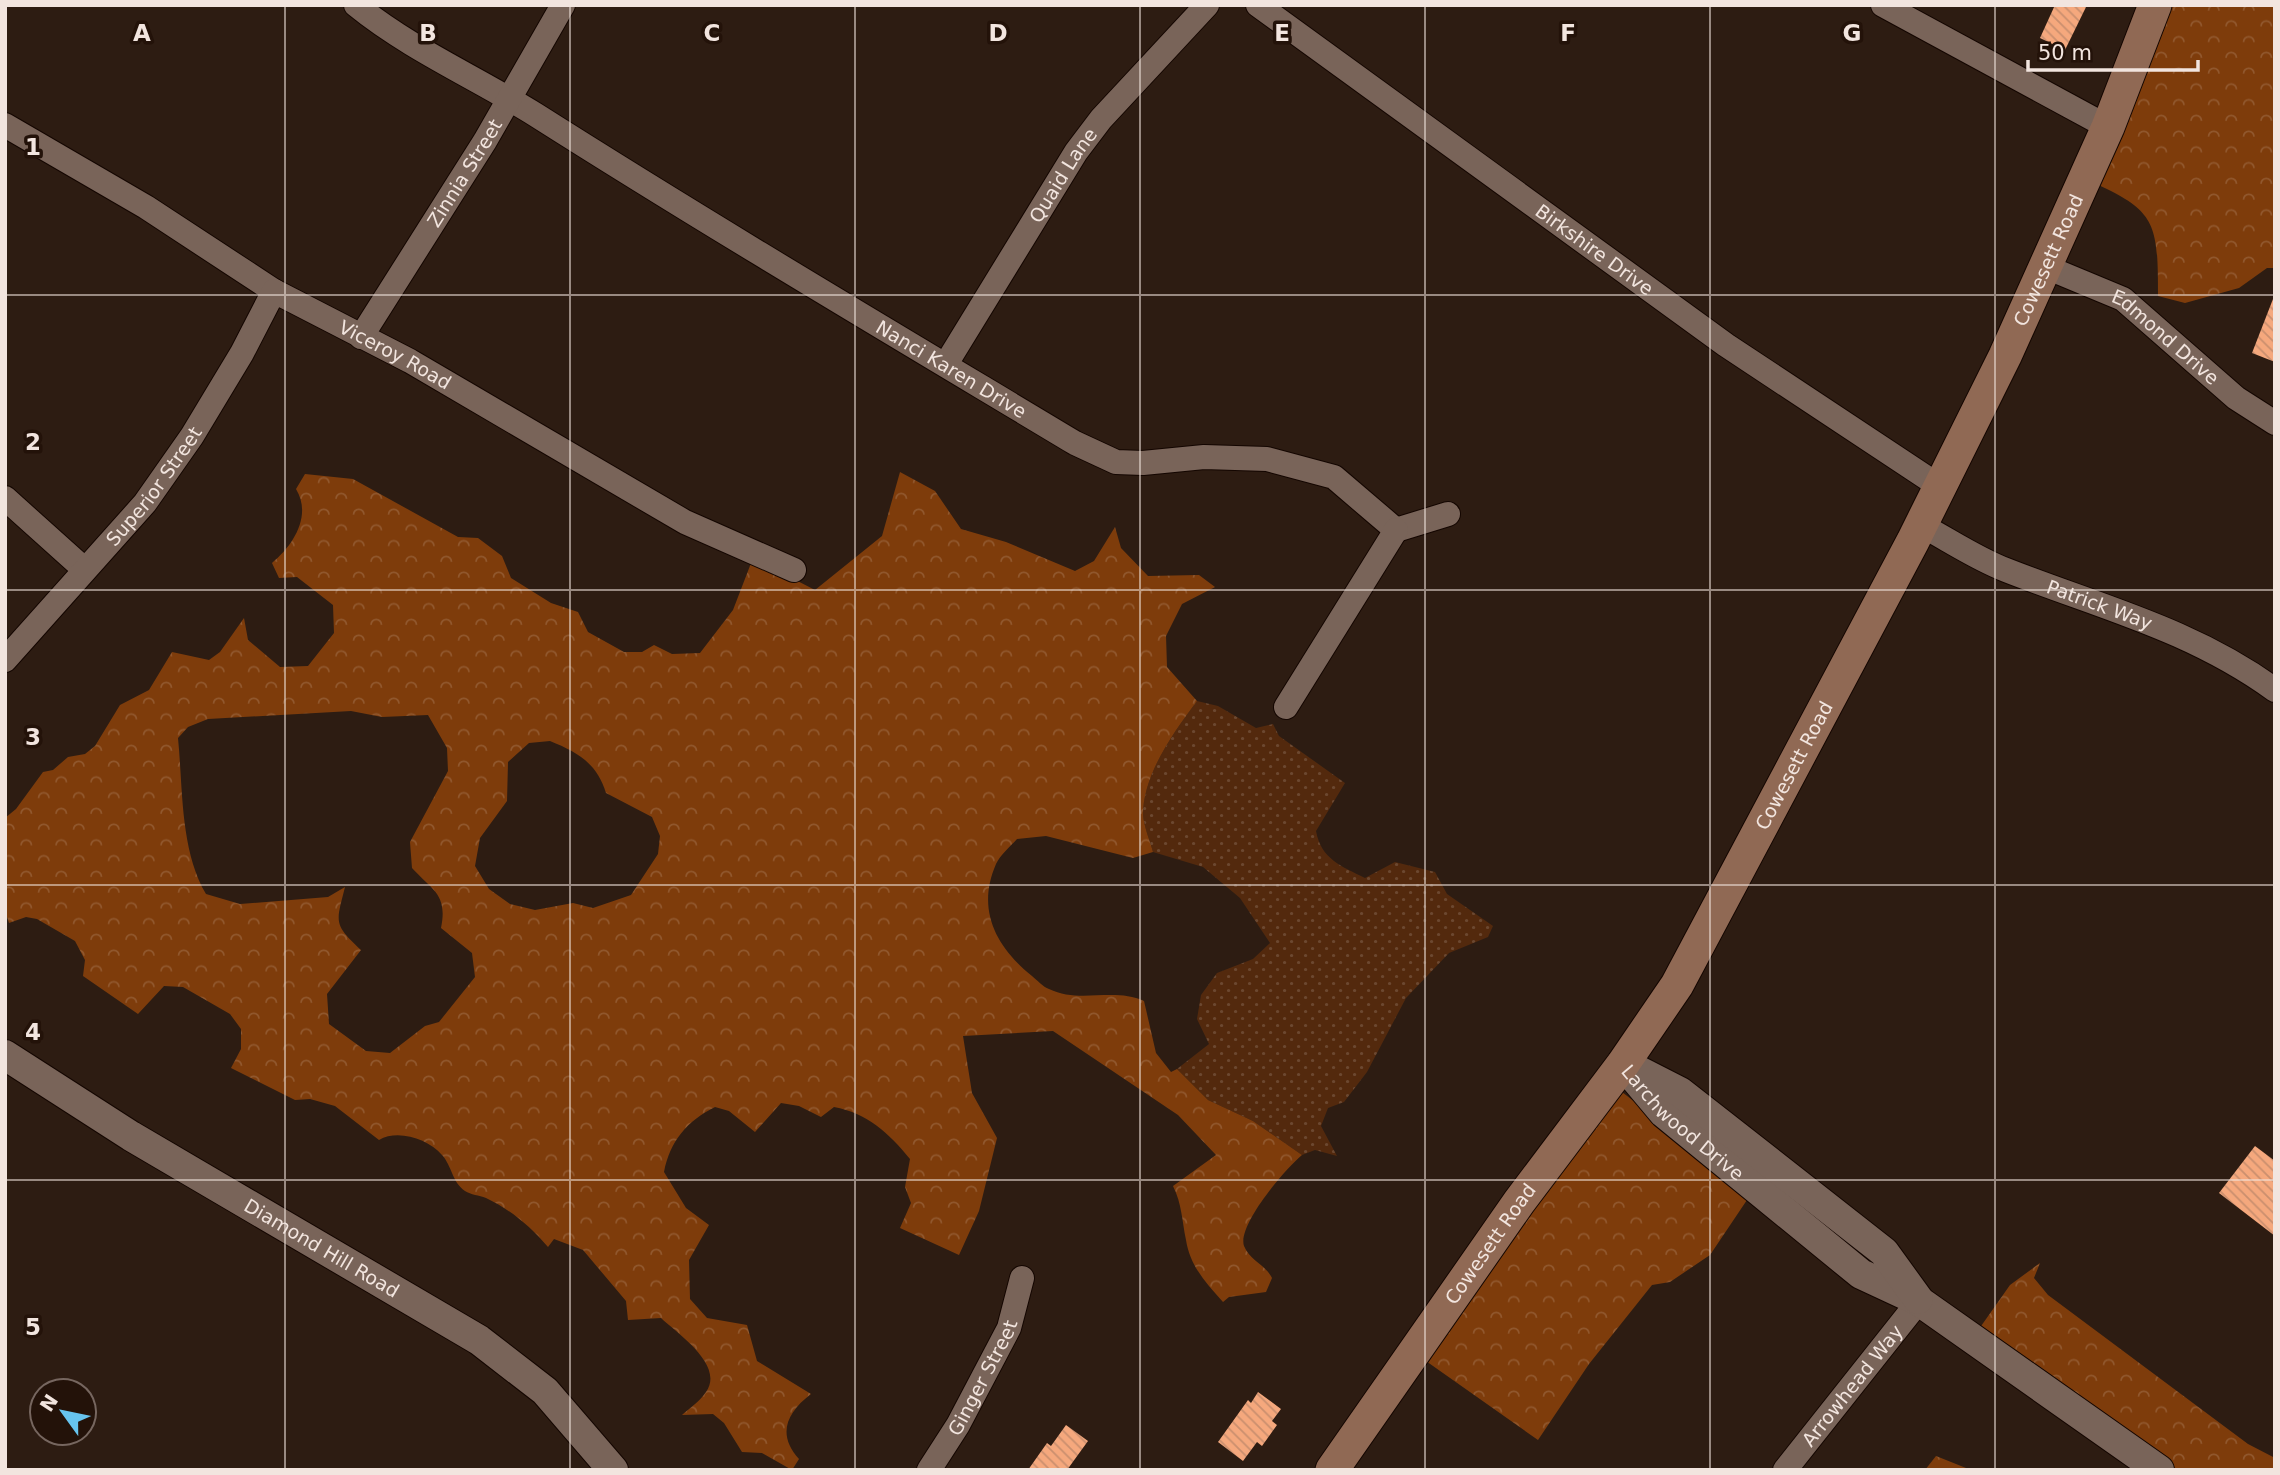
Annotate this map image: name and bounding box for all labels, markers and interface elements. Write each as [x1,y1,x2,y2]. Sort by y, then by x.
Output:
text: A [133,20,151,46]
text: B [419,20,437,46]
text: C [704,20,720,46]
text: D [988,20,1008,46]
text: E [1274,20,1290,46]
text: F [1560,20,1576,46]
text: G [1843,20,1861,46]
scale bar [2028,28,2198,72]
text: 50 m [2038,41,2092,65]
street label: Zinnia Street [422,115,506,231]
street label: Quaid Lane [1024,124,1101,227]
text: 1 [25,134,41,160]
street label: Cowesett Road [2009,191,2087,329]
street label: Birkshire Drive [1531,199,1658,300]
street label: Edmond Drive [2109,285,2224,389]
street label: Viceroy Road [335,315,455,394]
street label: Nanci Karen Drive [872,315,1031,422]
street label: Superior Street [101,423,206,550]
text: 2 [25,429,41,455]
street label: Patrick Way [2044,575,2156,634]
street label: Cowesett Road [1751,697,1837,833]
text: 3 [25,724,41,750]
text: 4 [25,1019,41,1045]
street label: Larchwood Drive [1617,1060,1748,1185]
street label: Cowesett Road [1440,1179,1540,1308]
street label: Diamond Hill Road [240,1194,403,1302]
text: 5 [25,1314,41,1340]
street label: Ginger Street [943,1318,1022,1440]
street label: Arrowhead Way [1797,1320,1907,1451]
north arrow [28,1377,98,1447]
text: N [35,1390,62,1415]

